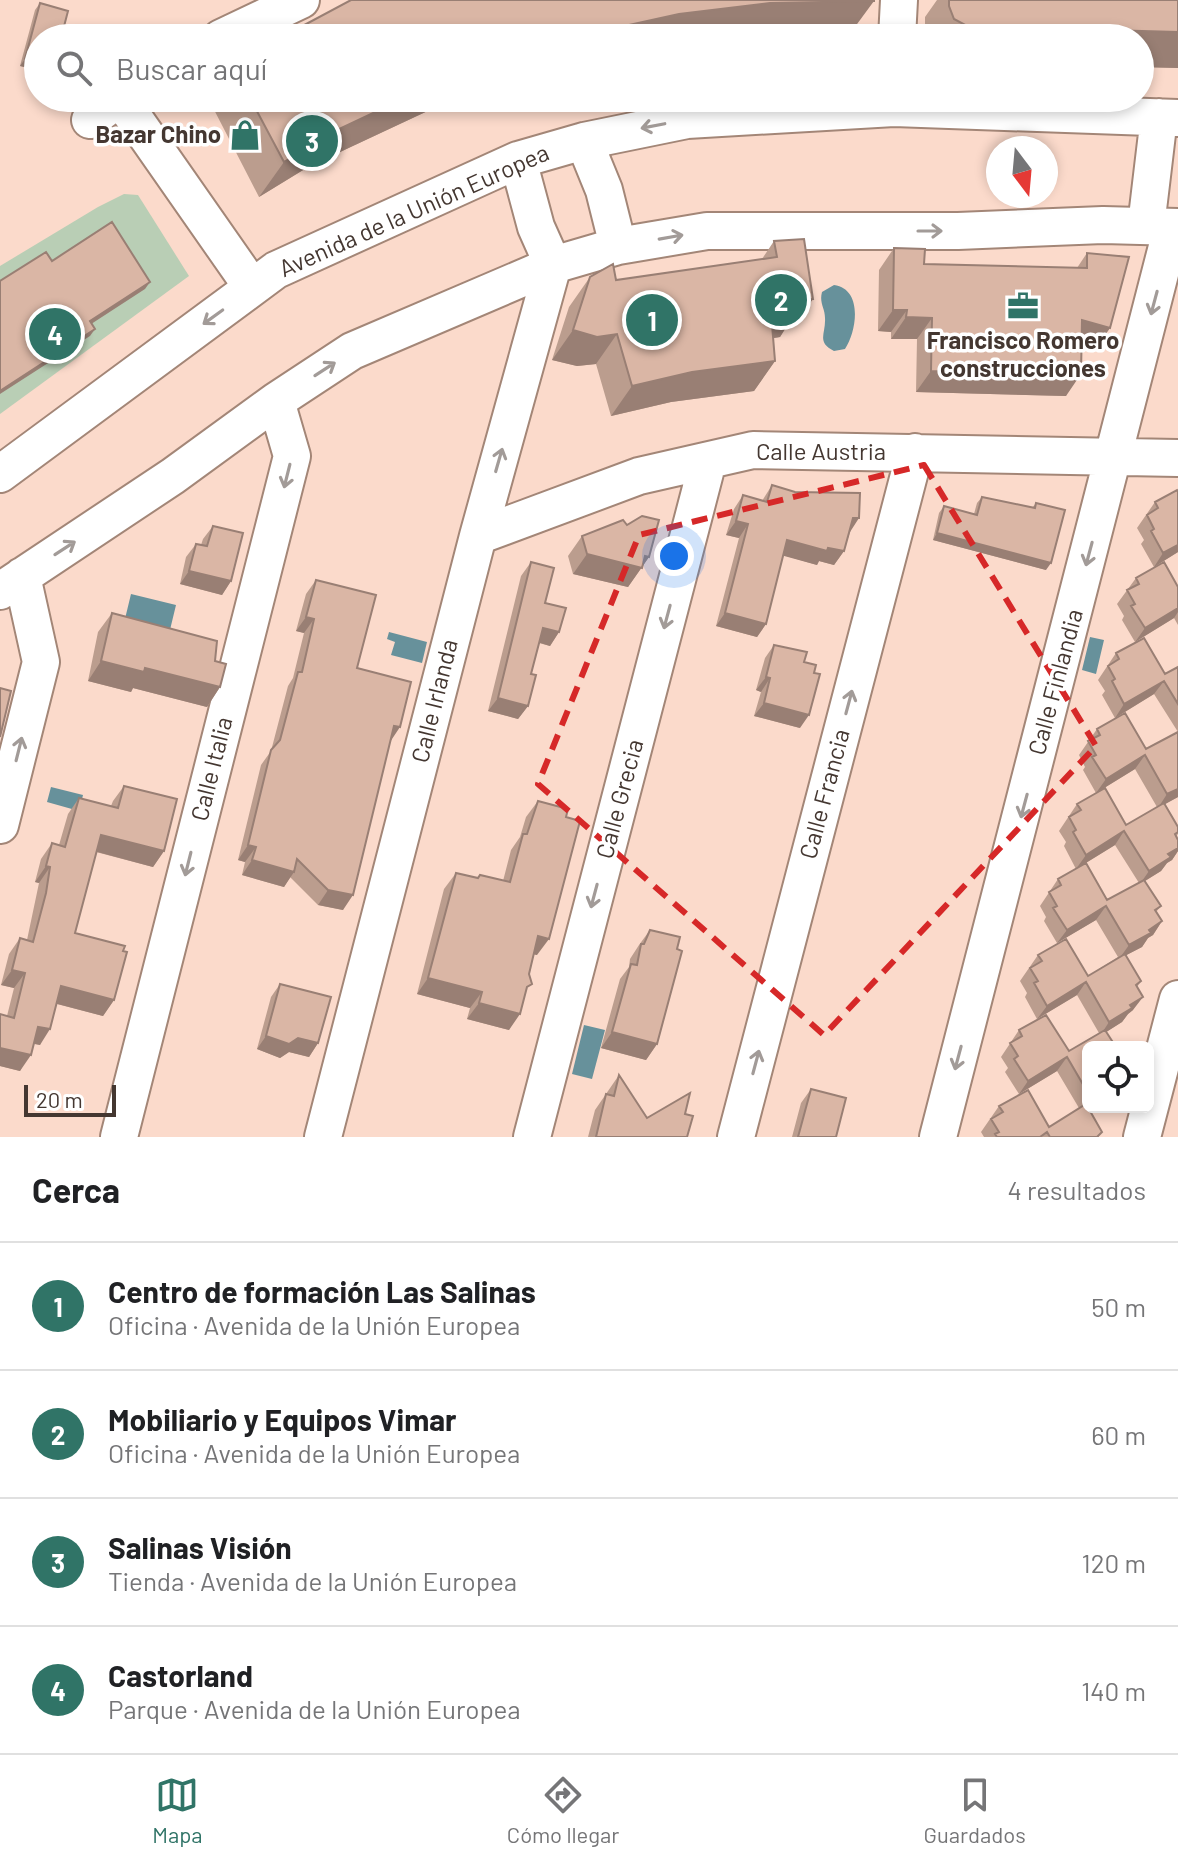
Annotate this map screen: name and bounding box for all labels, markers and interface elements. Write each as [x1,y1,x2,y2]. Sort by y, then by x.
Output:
search box [24,24,1154,112]
icon: search [52,46,96,90]
text: Buscar aquí [116,50,267,86]
pin: 3 [286,111,338,171]
shop icon: Bazar Chino [228,118,262,152]
place label: Bazar Chino [96,119,221,148]
one-way arrow [641,119,666,134]
north arrow [986,136,1058,208]
street label: Avenida de la Unión Europea [274,137,553,282]
one-way arrow [916,223,943,239]
one-way arrow [657,229,683,244]
pin: 2 [755,270,807,330]
office icon: Francisco Romero construcciones [1006,289,1040,323]
one-way arrow [1146,289,1161,315]
pin: 1 [626,290,678,350]
pin: 4 [29,304,81,364]
one-way arrow [202,308,224,325]
place label: Francisco Romero construcciones [927,325,1119,382]
one-way arrow [313,360,336,376]
street label: Calle Austria [756,436,886,465]
one-way arrow [492,448,507,474]
one-way arrow [278,462,293,488]
your location [654,536,694,576]
one-way arrow [53,539,76,555]
one-way arrow [1080,541,1095,567]
one-way arrow [659,604,674,630]
street label: Calle Finlandia [1021,605,1088,758]
street label: Calle Irlanda [404,636,463,765]
one-way arrow [843,689,858,715]
street label: Calle Italia [184,713,237,824]
street label: Calle Francia [792,726,855,862]
street label: Calle Grecia [589,736,648,861]
one-way arrow [13,737,28,763]
one-way arrow [1015,793,1030,819]
one-way arrow [180,850,195,876]
one-way arrow [586,883,601,909]
map controls [1082,1041,1154,1113]
button: locate [1082,1041,1154,1113]
one-way arrow [950,1044,965,1070]
one-way arrow [749,1049,764,1075]
scale bar [24,1081,116,1117]
text: 20 m [36,1086,83,1112]
text: Cerca [32,1169,120,1210]
text: 4 resultados [1007,1174,1146,1205]
text: Centro de formación Las Salinas [108,1273,536,1309]
text: 1 [53,1291,63,1322]
text: 50 m [1091,1291,1146,1322]
text: Oficina · Avenida de la Unión Europea [108,1309,520,1340]
text: Mobiliario y Equipos Vimar [108,1401,457,1437]
text: 2 [51,1419,65,1450]
text: 60 m [1091,1419,1146,1450]
text: Oficina · Avenida de la Unión Europea [108,1437,520,1468]
text: Salinas Visión [108,1529,292,1565]
text: 3 [51,1547,65,1578]
text: 120 m [1082,1547,1146,1578]
text: Tienda · Avenida de la Unión Europea [108,1565,517,1596]
text: Castorland [108,1657,253,1693]
text: 4 [50,1675,66,1706]
text: 140 m [1081,1675,1146,1706]
text: Parque · Avenida de la Unión Europea [108,1693,521,1724]
tab: Mapa [152,1773,203,1847]
tab: Cómo llegar [507,1773,619,1847]
tab: Guardados [924,1773,1026,1847]

